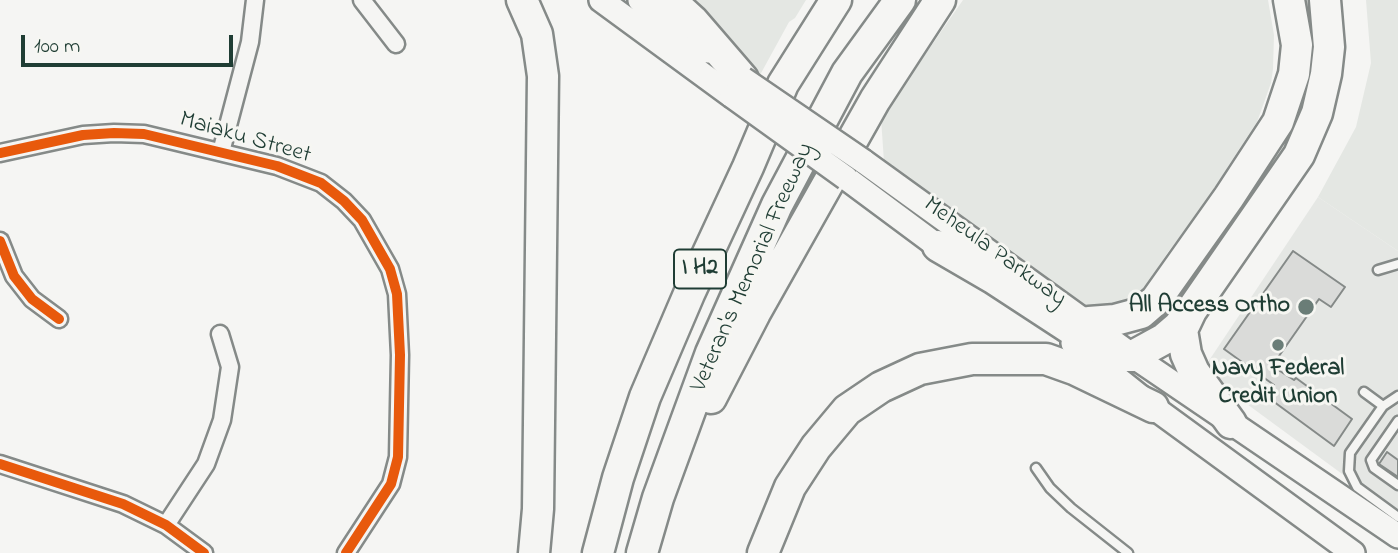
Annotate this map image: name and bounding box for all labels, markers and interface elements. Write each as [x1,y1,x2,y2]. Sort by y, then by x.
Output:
scale bar [24,21,236,65]
text: 100 m [34,32,80,62]
street label: Maiaku Street [176,106,314,172]
street label: Veteran's Memorial Freeway [686,139,822,397]
street label: Meheula Parkway [917,192,1071,314]
road number: I H2 [674,250,726,288]
place label: All Access Ortho [1129,293,1290,321]
marker: All Access Ortho [1296,297,1316,317]
marker: Navy Federal Credit Union [1270,337,1286,353]
place label: Navy Federal Credit Union [1212,356,1344,412]

